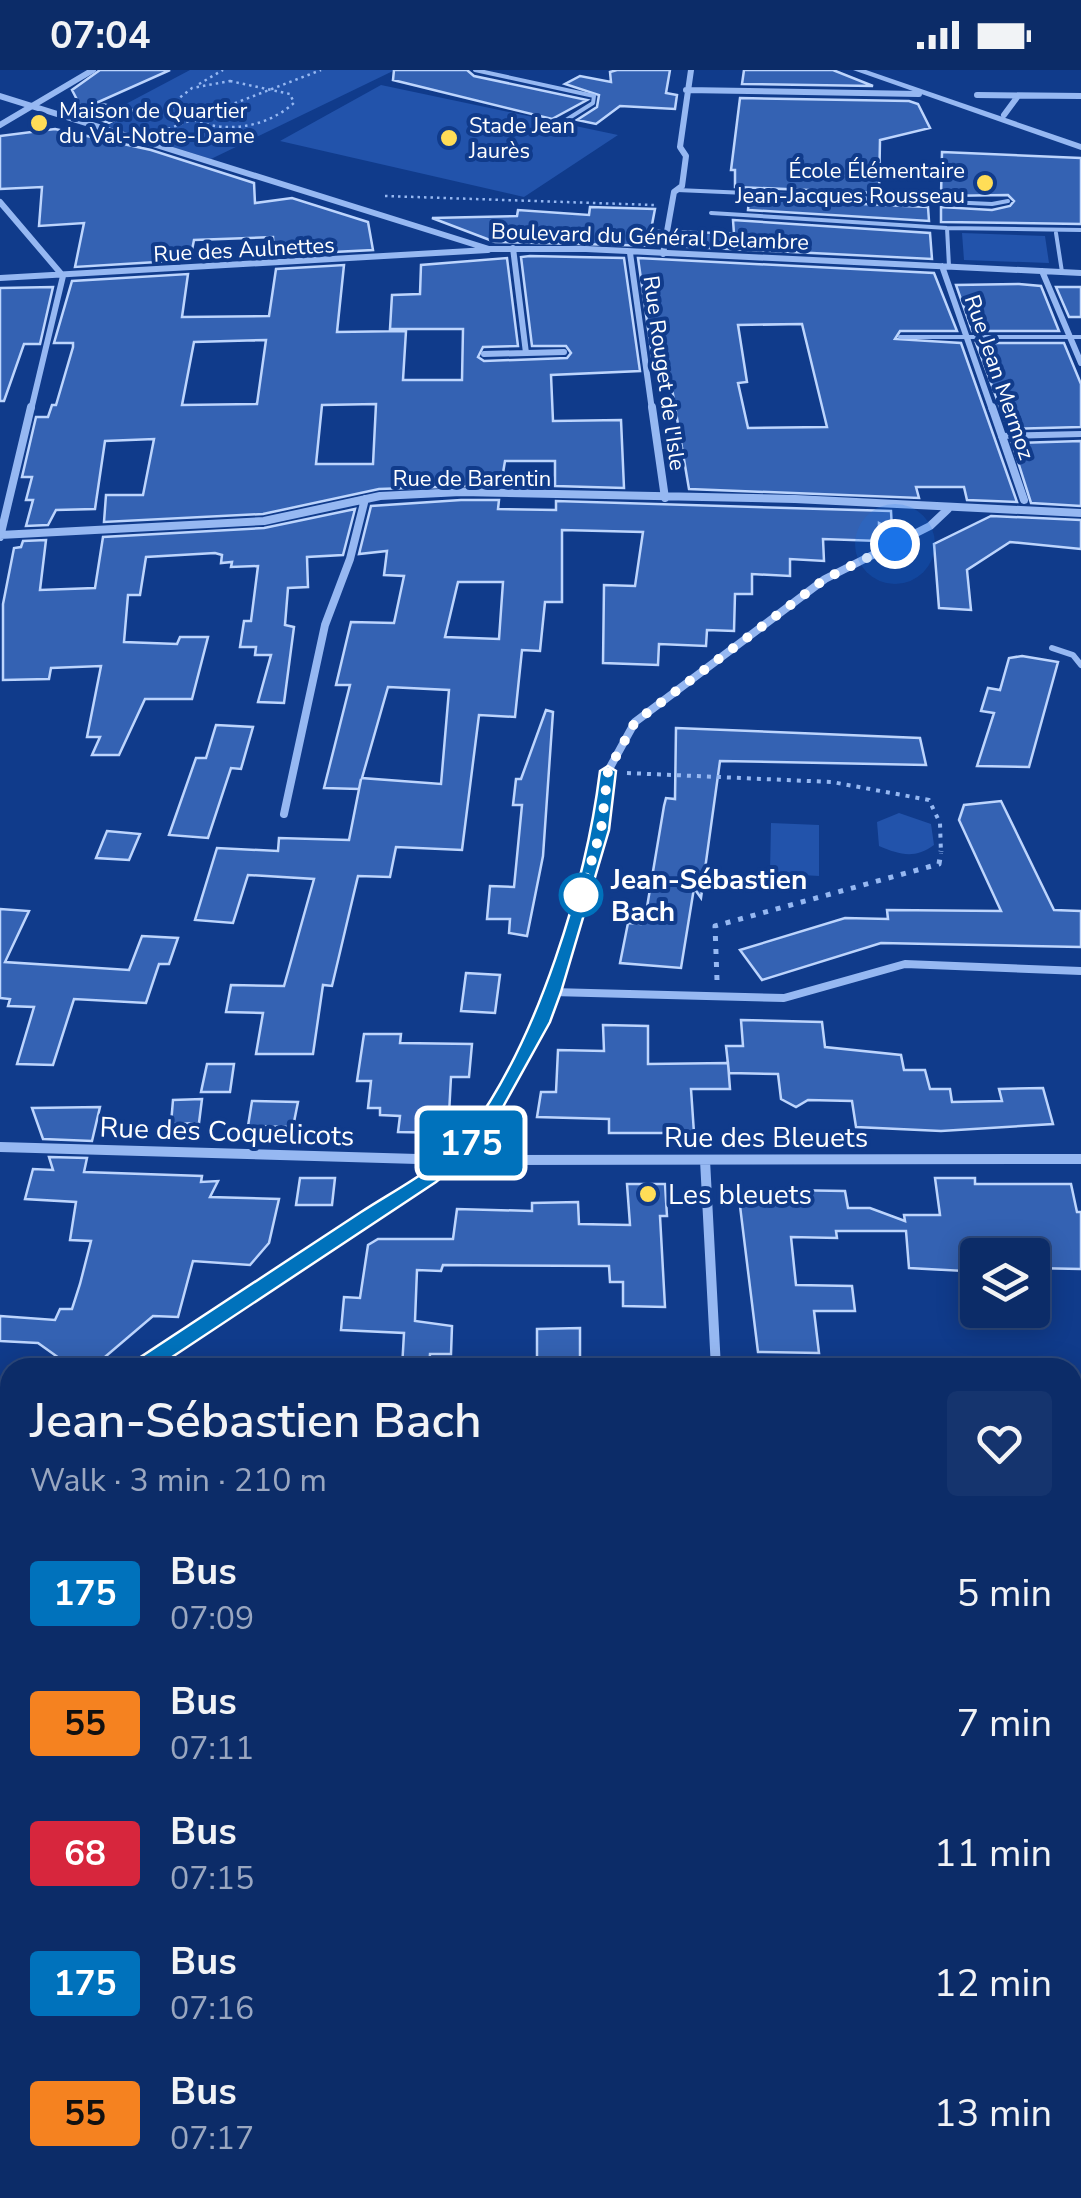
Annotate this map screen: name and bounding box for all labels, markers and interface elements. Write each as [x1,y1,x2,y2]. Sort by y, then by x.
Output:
text: 07:04 [50,10,151,61]
place label: Maison de Quartier du Val-Notre-Dame [59,96,255,151]
place label: Stade Jean Jaurès [468,111,575,166]
marker: Maison de Quartier du Val-Notre-Dame [28,112,50,134]
marker: Stade Jean Jaurès [438,127,460,149]
place label: École Élémentaire Jean-Jacques Rousseau [734,156,965,211]
marker: École Élémentaire Jean-Jacques Rousseau [974,172,996,194]
street label: Boulevard du Général Delambre [491,216,809,258]
street label: Rue des Aulnettes [153,230,335,270]
street label: Rue Rouget de l'Isle [635,274,693,473]
street label: Rue Jean Mermoz [957,291,1041,464]
street label: Rue de Barentin [393,464,551,494]
your location [870,519,920,569]
place label: Jean-Sébastien Bach [610,861,807,931]
marker: Jean-Sébastien Bach [560,874,602,916]
street label: Rue des Coquelicots [99,1109,355,1155]
line badge: 175 [414,1110,528,1176]
street label: Rue des Bleuets [664,1119,868,1157]
text: 175 [439,1120,503,1167]
place label: Les bleuets [668,1176,812,1214]
marker: Les bleuets [637,1183,659,1205]
map controls [960,1238,1050,1328]
button: layers [960,1238,1050,1328]
text: Jean-Sébastien Bach [30,1388,482,1454]
button: heart [947,1391,1052,1496]
text: Walk · 3 min · 210 m [30,1459,327,1502]
text: Bus [170,1546,237,1597]
text: 5 min [957,1568,1052,1619]
text: 175 [53,1570,117,1617]
text: 07:09 [170,1597,254,1640]
text: Bus [170,1676,237,1727]
text: 7 min [957,1698,1052,1749]
text: 55 [64,1700,106,1747]
text: 07:11 [170,1727,254,1770]
text: Bus [170,1806,237,1857]
text: 11 min [934,1828,1052,1879]
text: 68 [64,1830,106,1877]
text: 07:15 [170,1857,254,1900]
text: Bus [170,1936,237,1987]
text: 12 min [934,1958,1052,2009]
text: 175 [53,1960,117,2007]
text: 07:16 [170,1987,254,2030]
text: Bus [170,2066,237,2117]
text: 13 min [934,2088,1052,2139]
text: 55 [64,2090,106,2137]
text: 07:17 [170,2117,254,2160]

